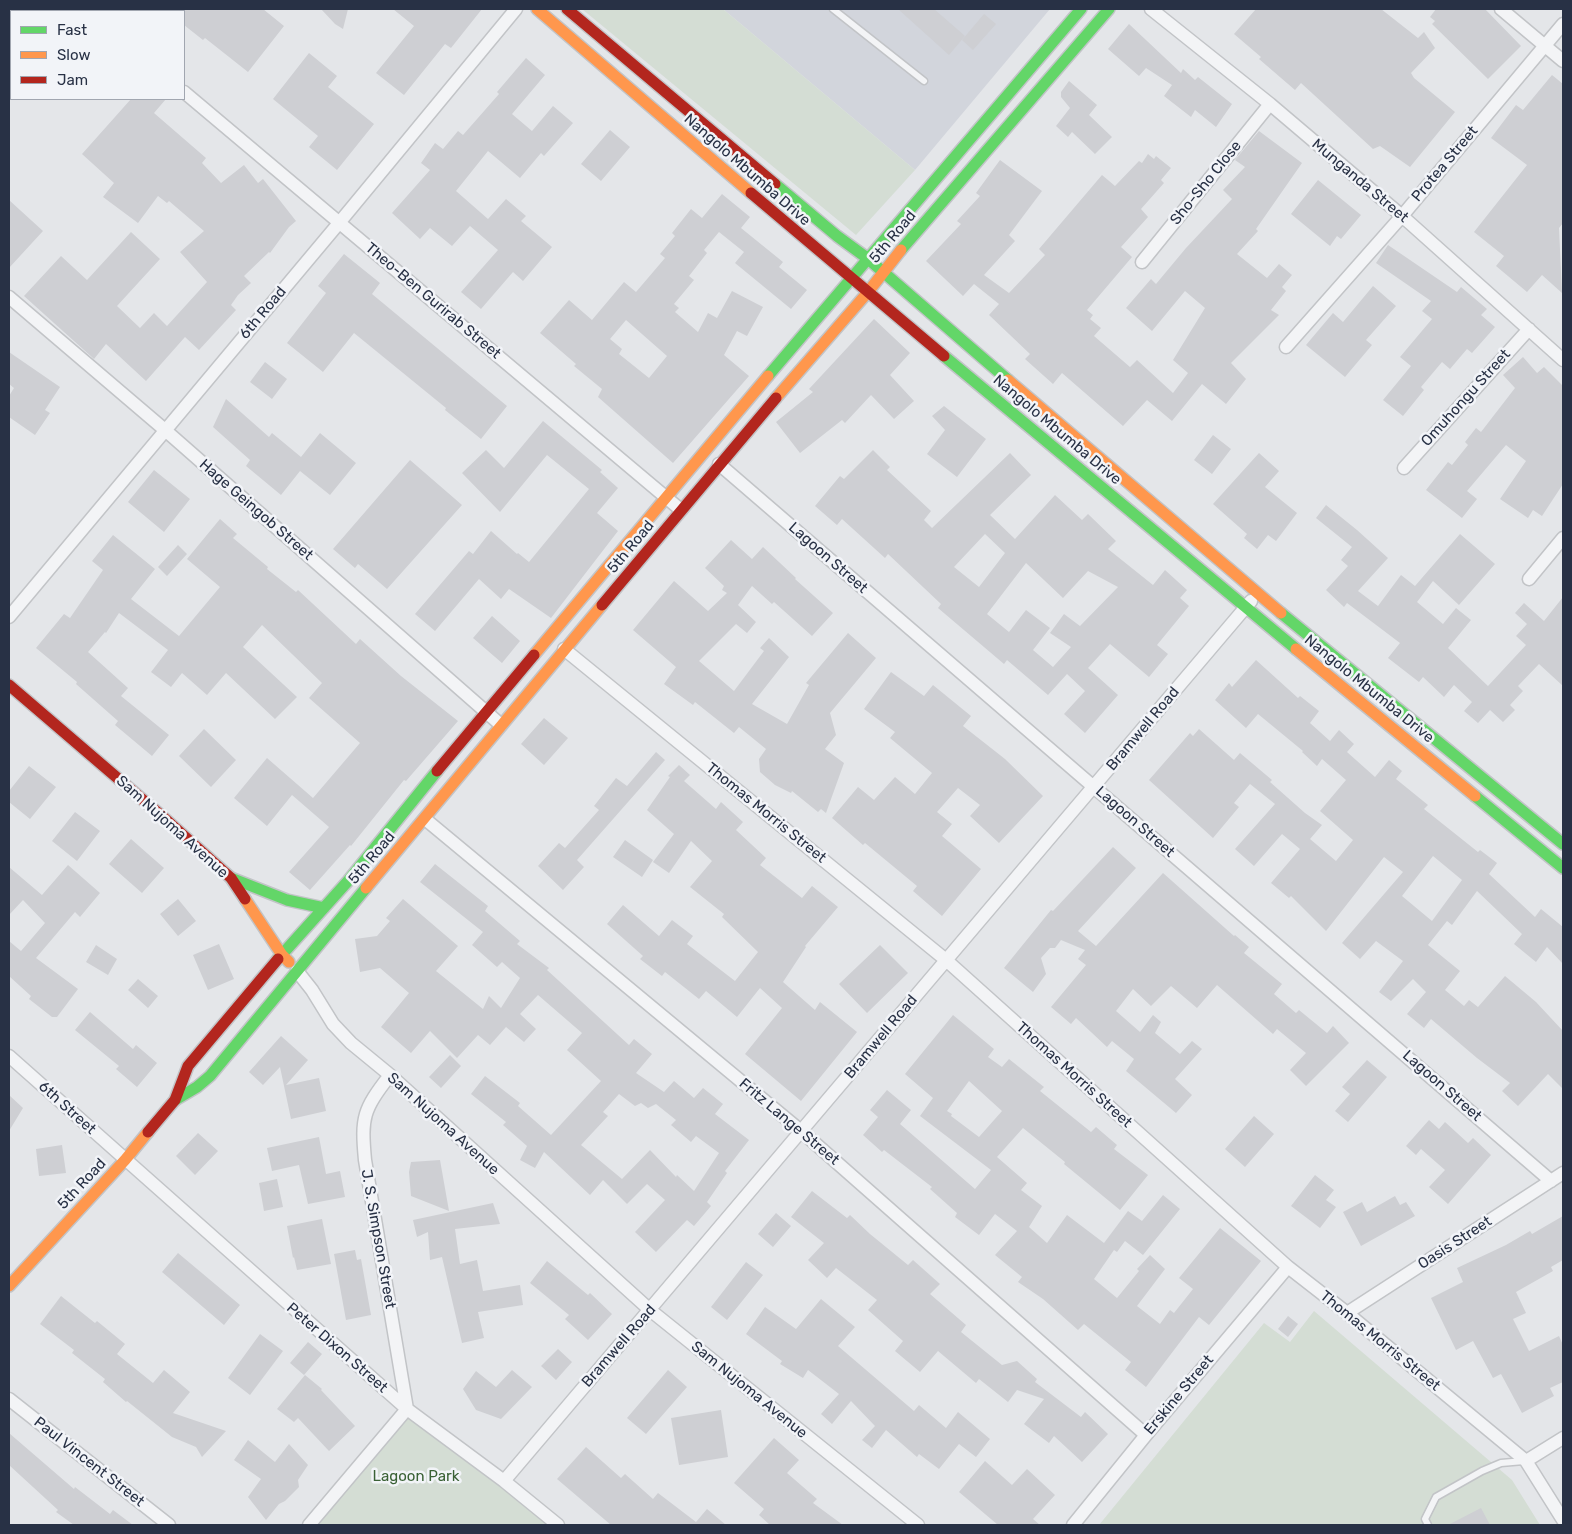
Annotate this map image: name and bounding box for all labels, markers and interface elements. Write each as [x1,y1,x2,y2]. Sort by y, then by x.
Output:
legend [10,10,185,100]
text: Fast [57,21,87,39]
text: Slow [57,46,90,64]
text: Jam [57,71,88,89]
street label: Nangolo Mbumba Drive [680,110,814,230]
street label: Protea Street [1408,122,1482,206]
street label: Munganda Street [1308,135,1412,227]
street label: Sho-Sho Close [1167,137,1245,229]
street label: 5th Road [866,207,920,267]
street label: Theo-Ben Gurirab Street [362,239,504,363]
street label: 6th Road [236,283,290,343]
street label: Omuhongu Street [1418,346,1514,450]
street label: Nangolo Mbumba Drive [989,371,1125,489]
street label: Hage Geingob Street [195,456,317,564]
street label: 5th Road [604,517,658,577]
street label: Lagoon Street [785,519,871,597]
street label: Nangolo Mbumba Drive [1301,631,1437,747]
street label: Bramwell Road [1103,683,1183,775]
street label: Thomas Morris Street [702,759,830,867]
street label: Sam Nujoma Avenue [112,772,232,882]
street label: Lagoon Street [1092,783,1178,861]
street label: 5th Road [345,828,399,888]
street label: Bramwell Road [841,991,921,1083]
street label: Thomas Morris Street [1012,1018,1136,1132]
street label: Lagoon Street [1399,1047,1485,1125]
street label: Sam Nujoma Avenue [383,1069,503,1179]
street label: Fritz Lange Street [735,1075,843,1169]
street label: 6th Street [35,1078,99,1138]
street label: 5th Road [54,1155,110,1213]
street label: J. S. Simpson Street [357,1168,399,1310]
street label: Oasis Street [1415,1212,1495,1274]
street label: Thomas Morris Street [1316,1287,1444,1395]
street label: Peter Dixon Street [283,1299,391,1397]
street label: Bramwell Road [578,1301,660,1391]
street label: Sam Nujoma Avenue [687,1338,811,1442]
street label: Erskine Street [1140,1352,1218,1438]
street label: Paul Vincent Street [30,1413,148,1511]
park label: Lagoon Park [373,1468,459,1486]

